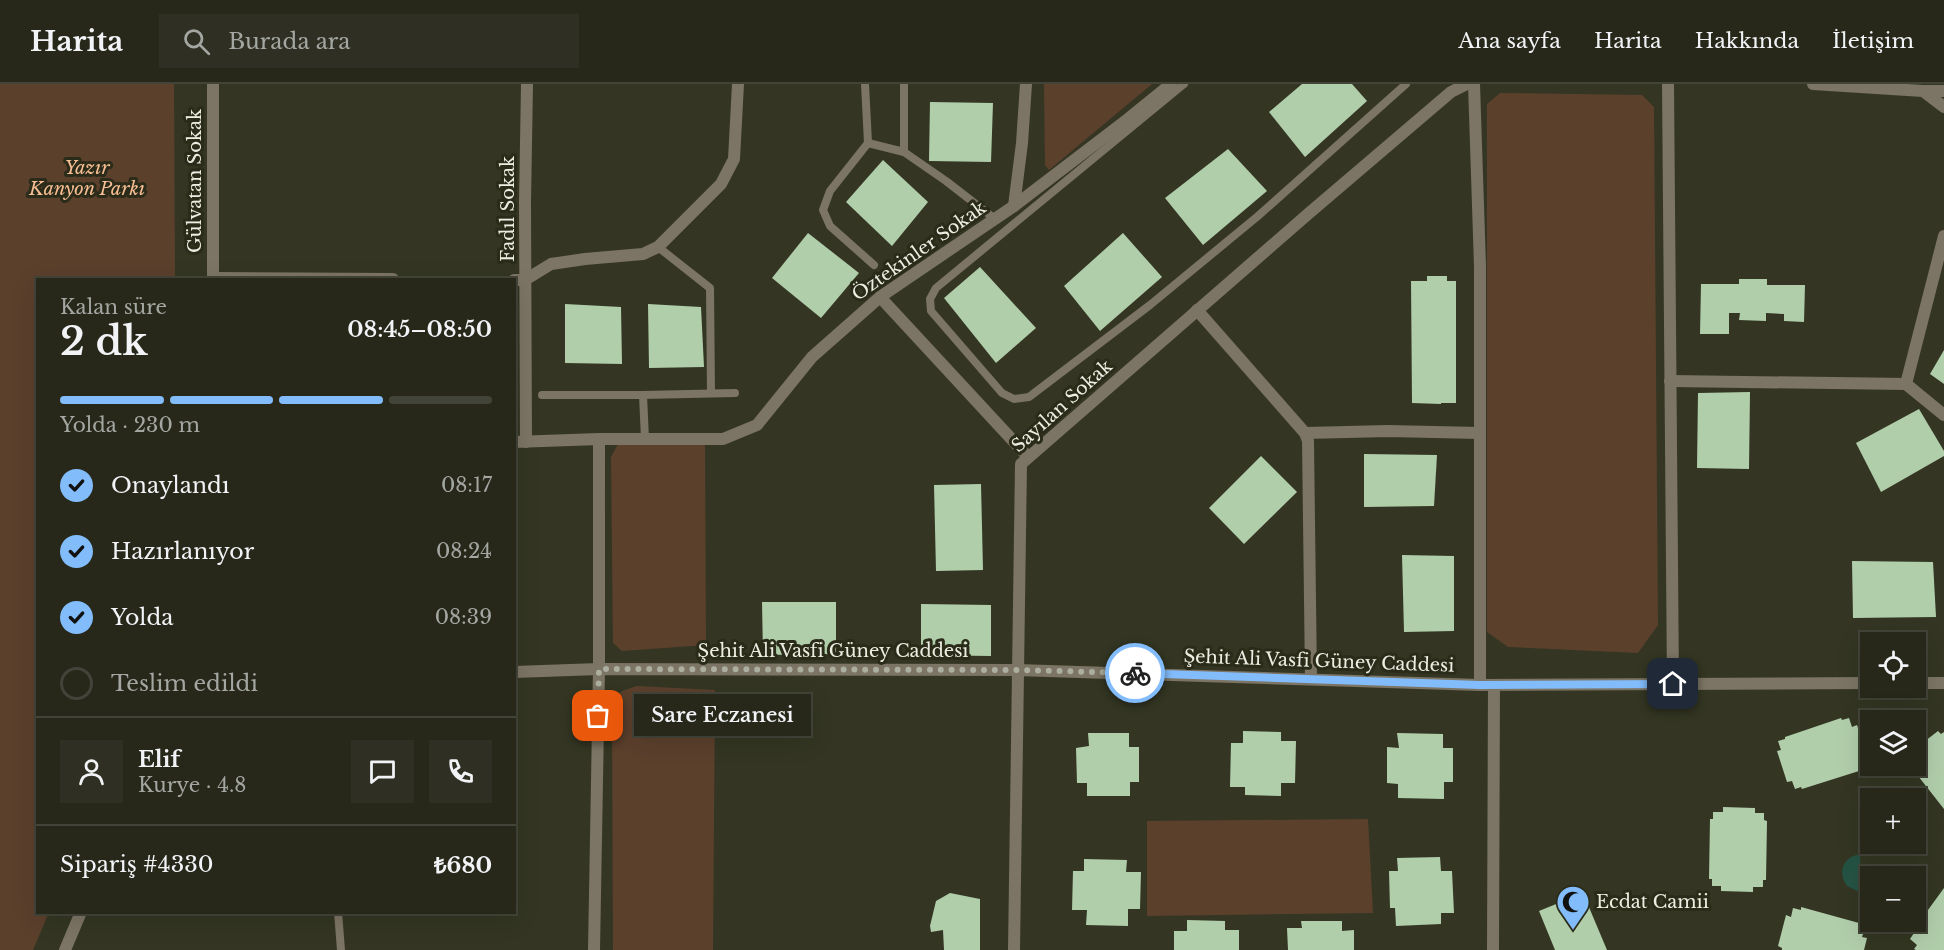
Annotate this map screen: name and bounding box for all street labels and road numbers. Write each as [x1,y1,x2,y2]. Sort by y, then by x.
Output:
street label: Gülvatan Sokak [184,109,206,253]
street label: Fadıl Sokak [497,156,519,262]
street label: Öztekinler Sokak [847,196,990,306]
street label: Sayılan Sokak [1007,355,1117,457]
street label: Şehit Ali Vasfi Güney Caddesi [698,640,968,662]
street label: Şehit Ali Vasfi Güney Caddesi [1183,645,1455,677]

